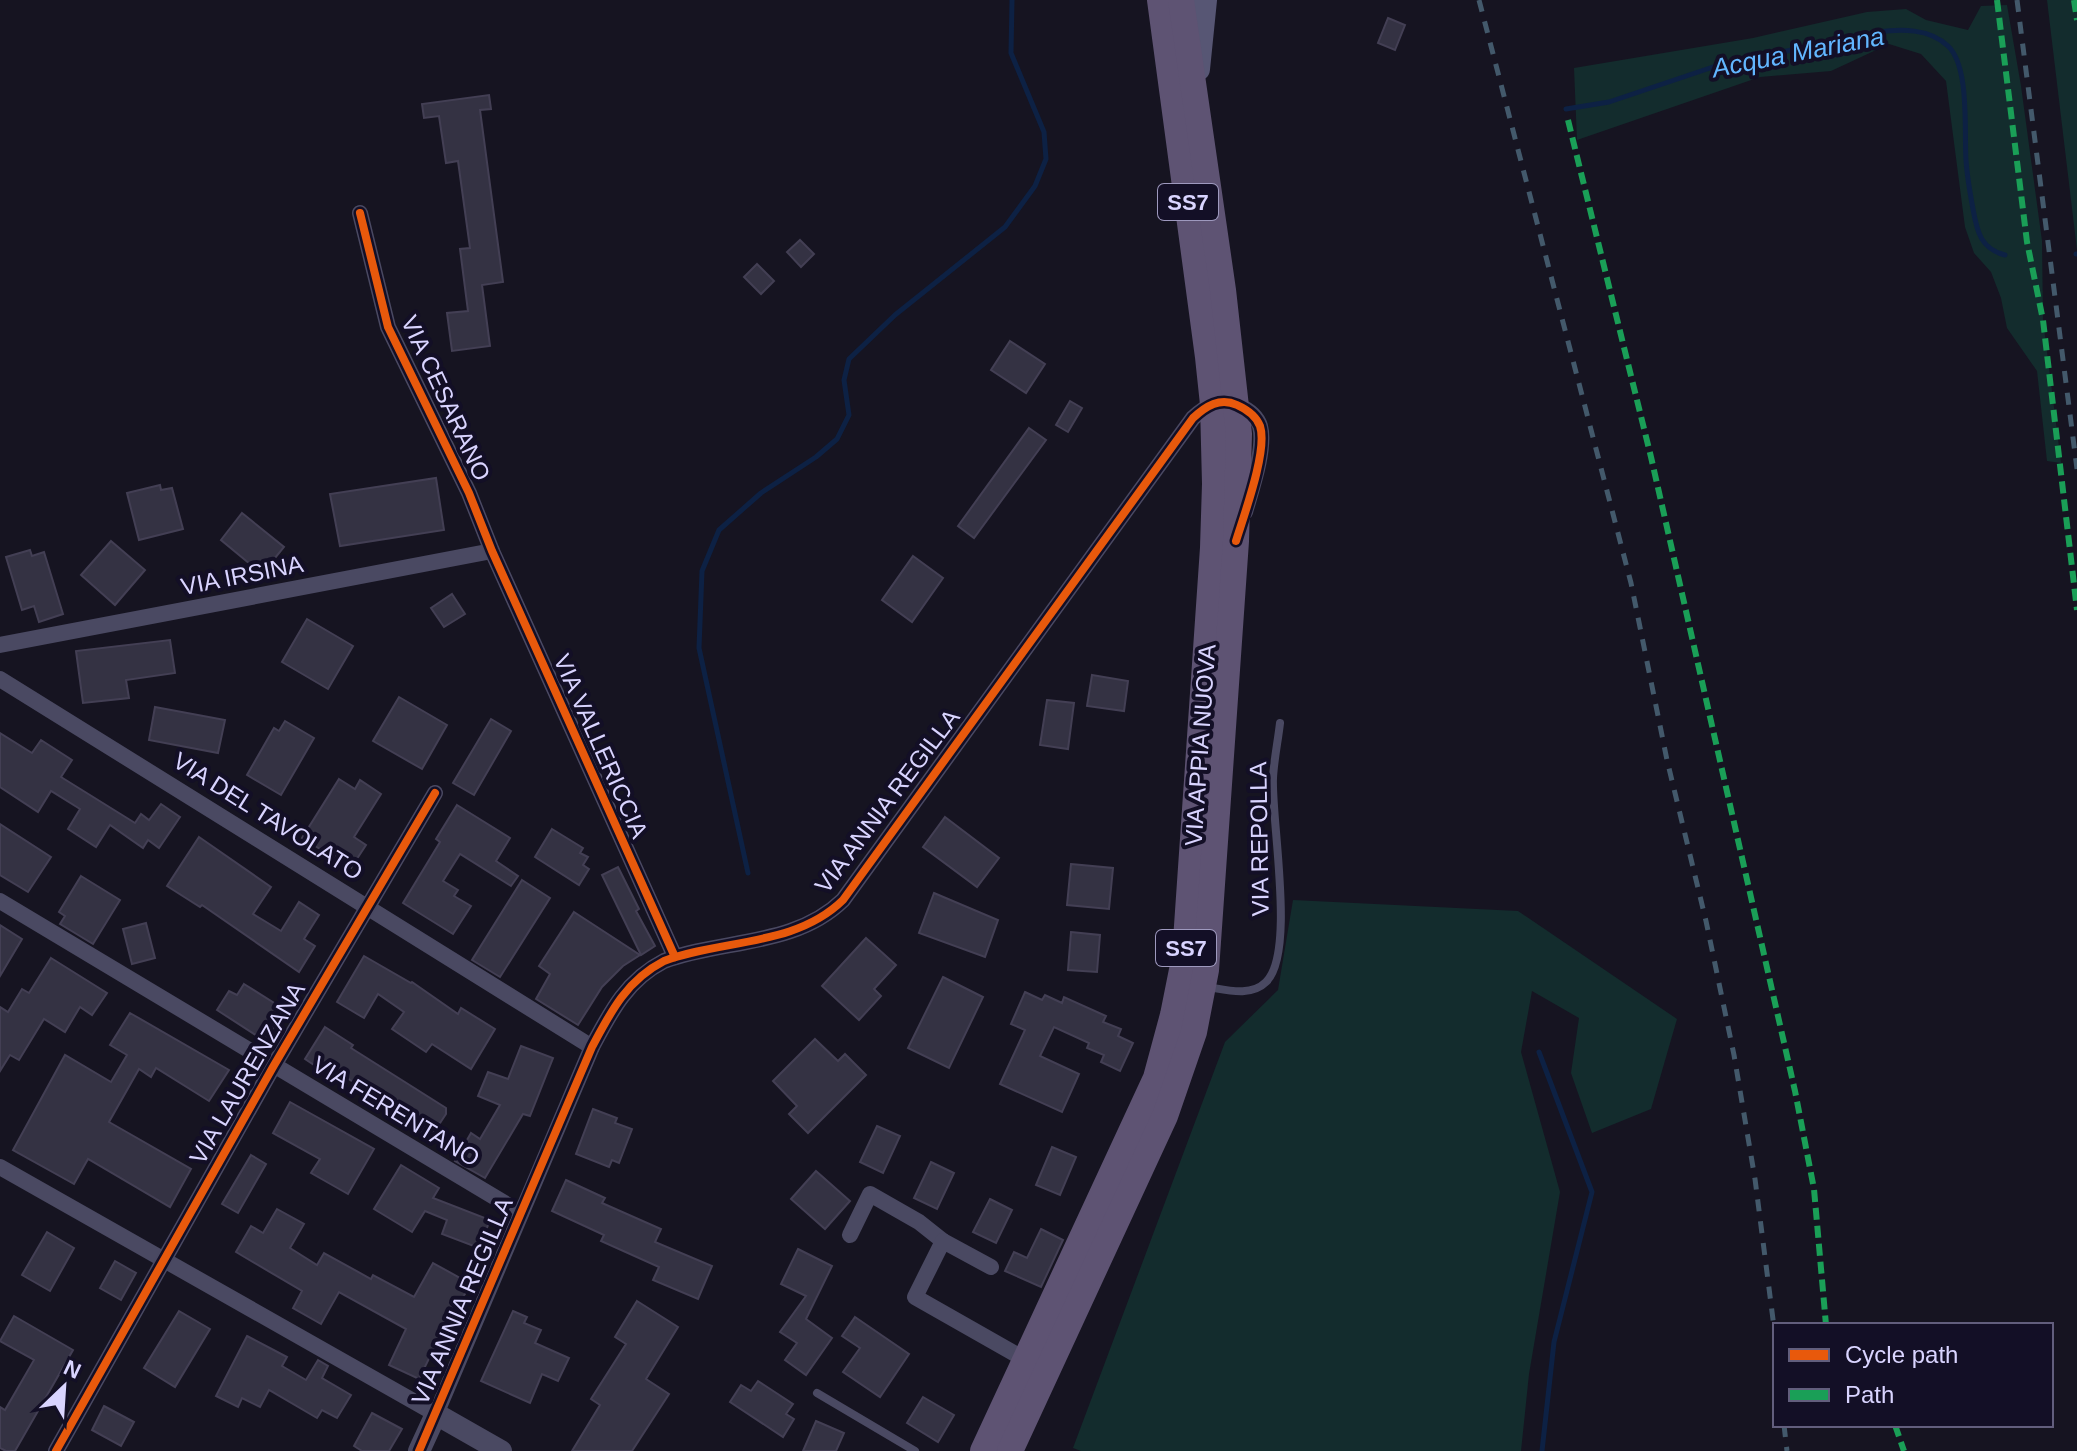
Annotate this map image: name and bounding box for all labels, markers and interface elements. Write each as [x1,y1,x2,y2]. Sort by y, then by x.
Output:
water label: Acqua Mariana [1707,21,1887,84]
road number: SS7 [1158,184,1218,220]
street label: VIA CESARANO [396,311,496,485]
street label: VIA IRSINA [179,550,305,600]
street label: VIA APPIA NUOVA [1179,643,1221,847]
street label: VIA VALLERICCIA [548,650,654,842]
street label: VIA ANNIA REGILLA [809,704,965,898]
street label: VIA DEL TAVOLATO [168,747,368,885]
street label: VIA REPOLLA [1244,761,1274,917]
road number: SS7 [1156,930,1216,966]
street label: VIA LAURENZANA [184,977,310,1169]
street label: VIA FERENTANO [308,1050,484,1172]
street label: VIA ANNIA REGILLA [406,1193,518,1409]
legend [1773,1323,2053,1427]
text: Cycle path [1845,1341,1958,1368]
north arrow [24,1347,104,1427]
text: N [60,1355,85,1384]
text: Path [1845,1381,1894,1408]

